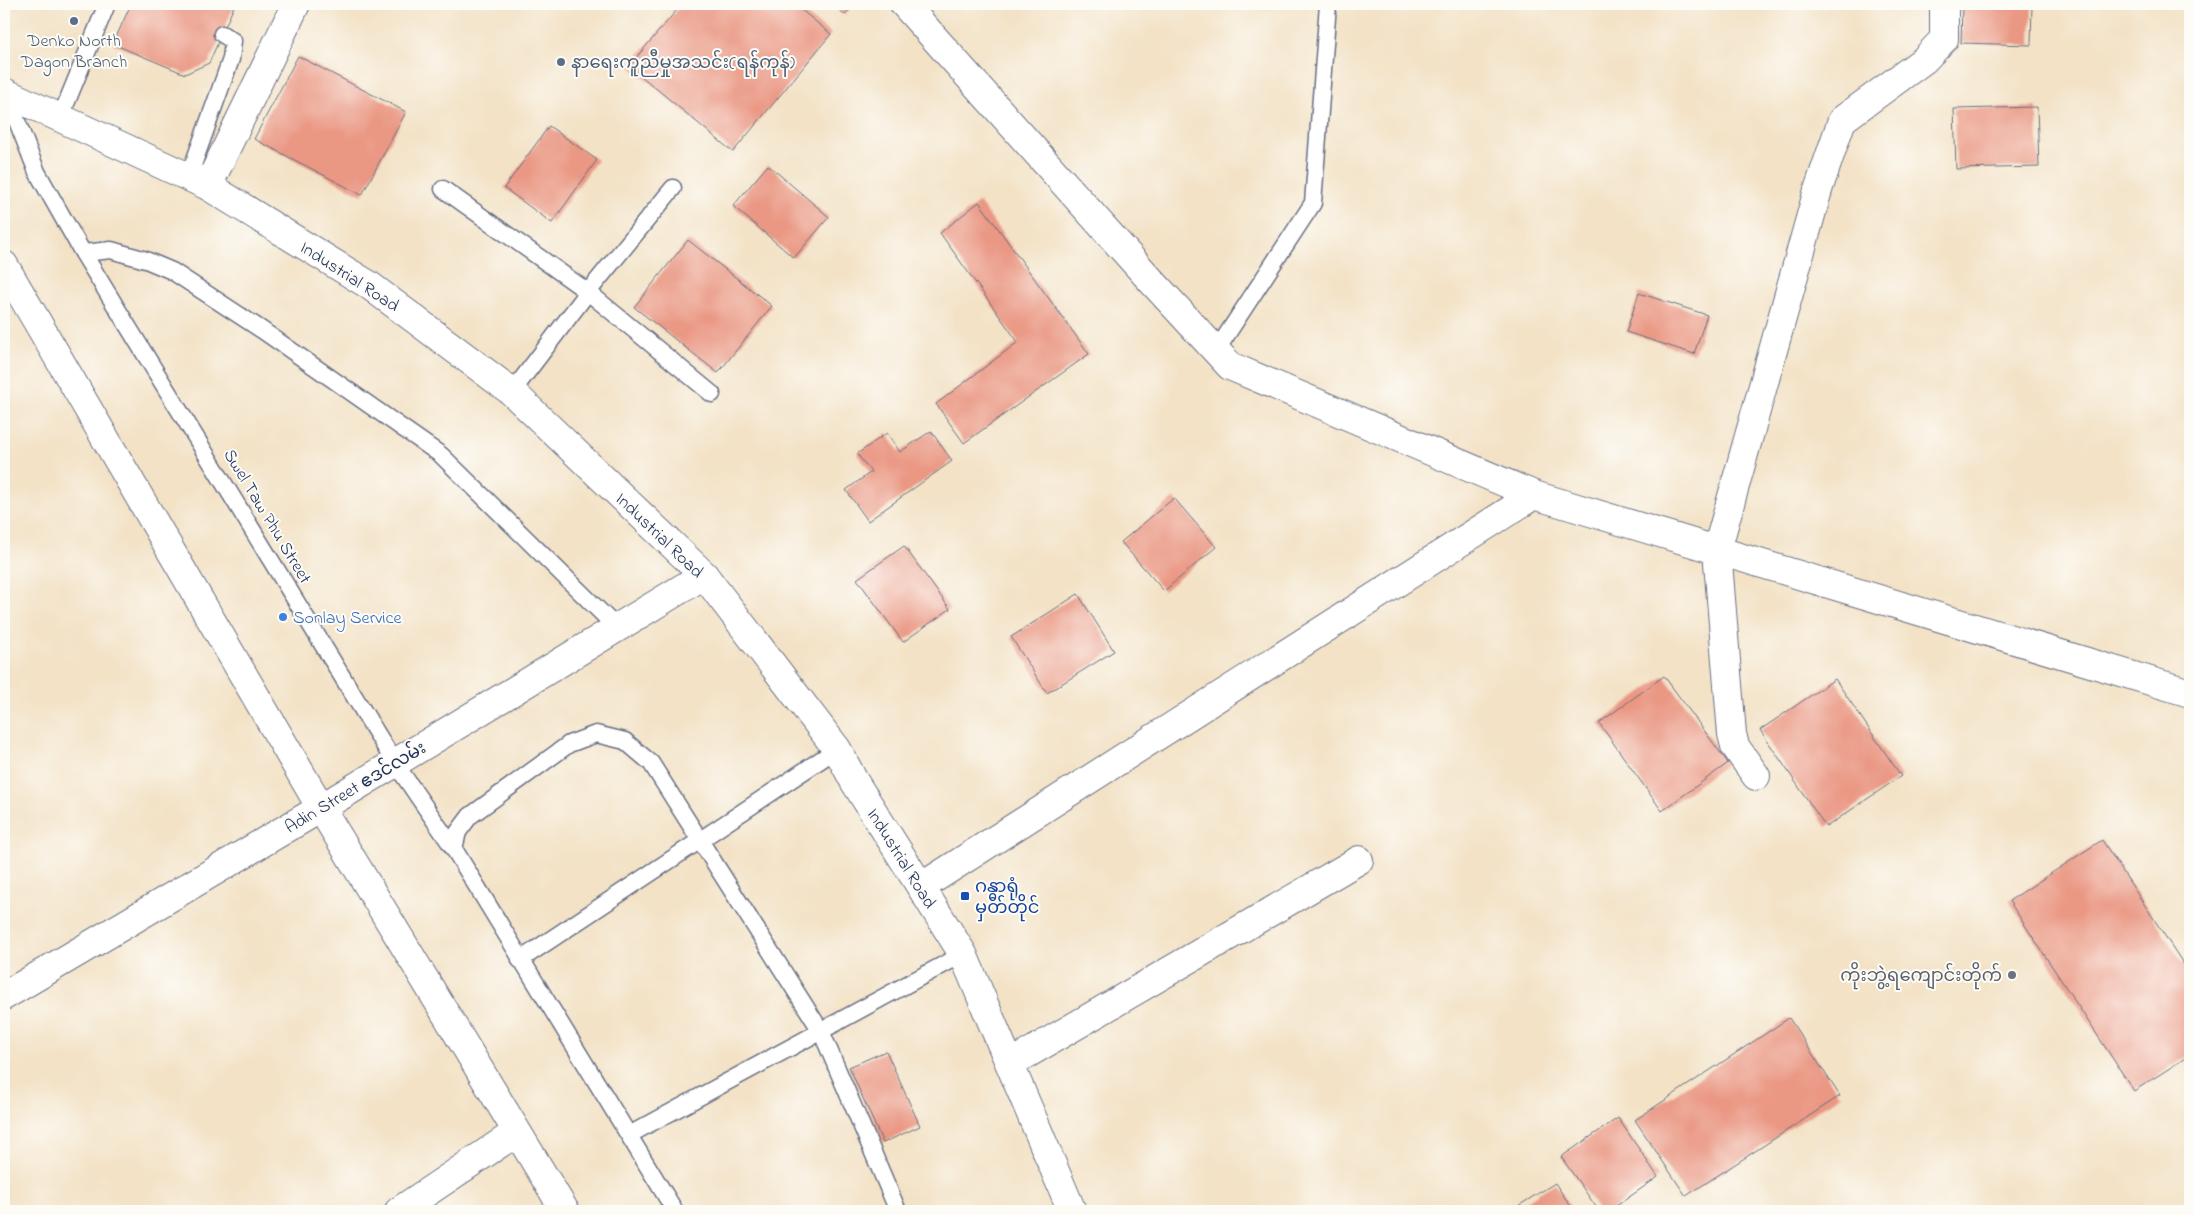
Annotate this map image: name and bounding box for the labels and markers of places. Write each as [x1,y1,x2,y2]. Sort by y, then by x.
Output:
marker: Denko North Dagon Branch [68,15,80,27]
place label: Denko North Dagon Branch [20,29,127,77]
place label: နာရေးကူညီမှုအသင်း(ရန်ကုန်) [571,48,795,77]
marker: နာရေးကူညီမှုအသင်း(ရန်ကုန်) [555,56,567,68]
place label: Sonlay Service [293,606,402,632]
marker: Sonlay Service [277,611,289,623]
place label: ဂန္ဓာရုံ မှတ်တိုင် [975,875,1039,922]
marker: ဂန္ဓာရုံ မှတ်တိုင် [959,890,971,902]
place label: ကိုးဘွဲ့ရကျောင်းတိုက် [1840,961,2002,990]
marker: ကိုးဘွဲ့ရကျောင်းတိုက် [2006,969,2018,981]

